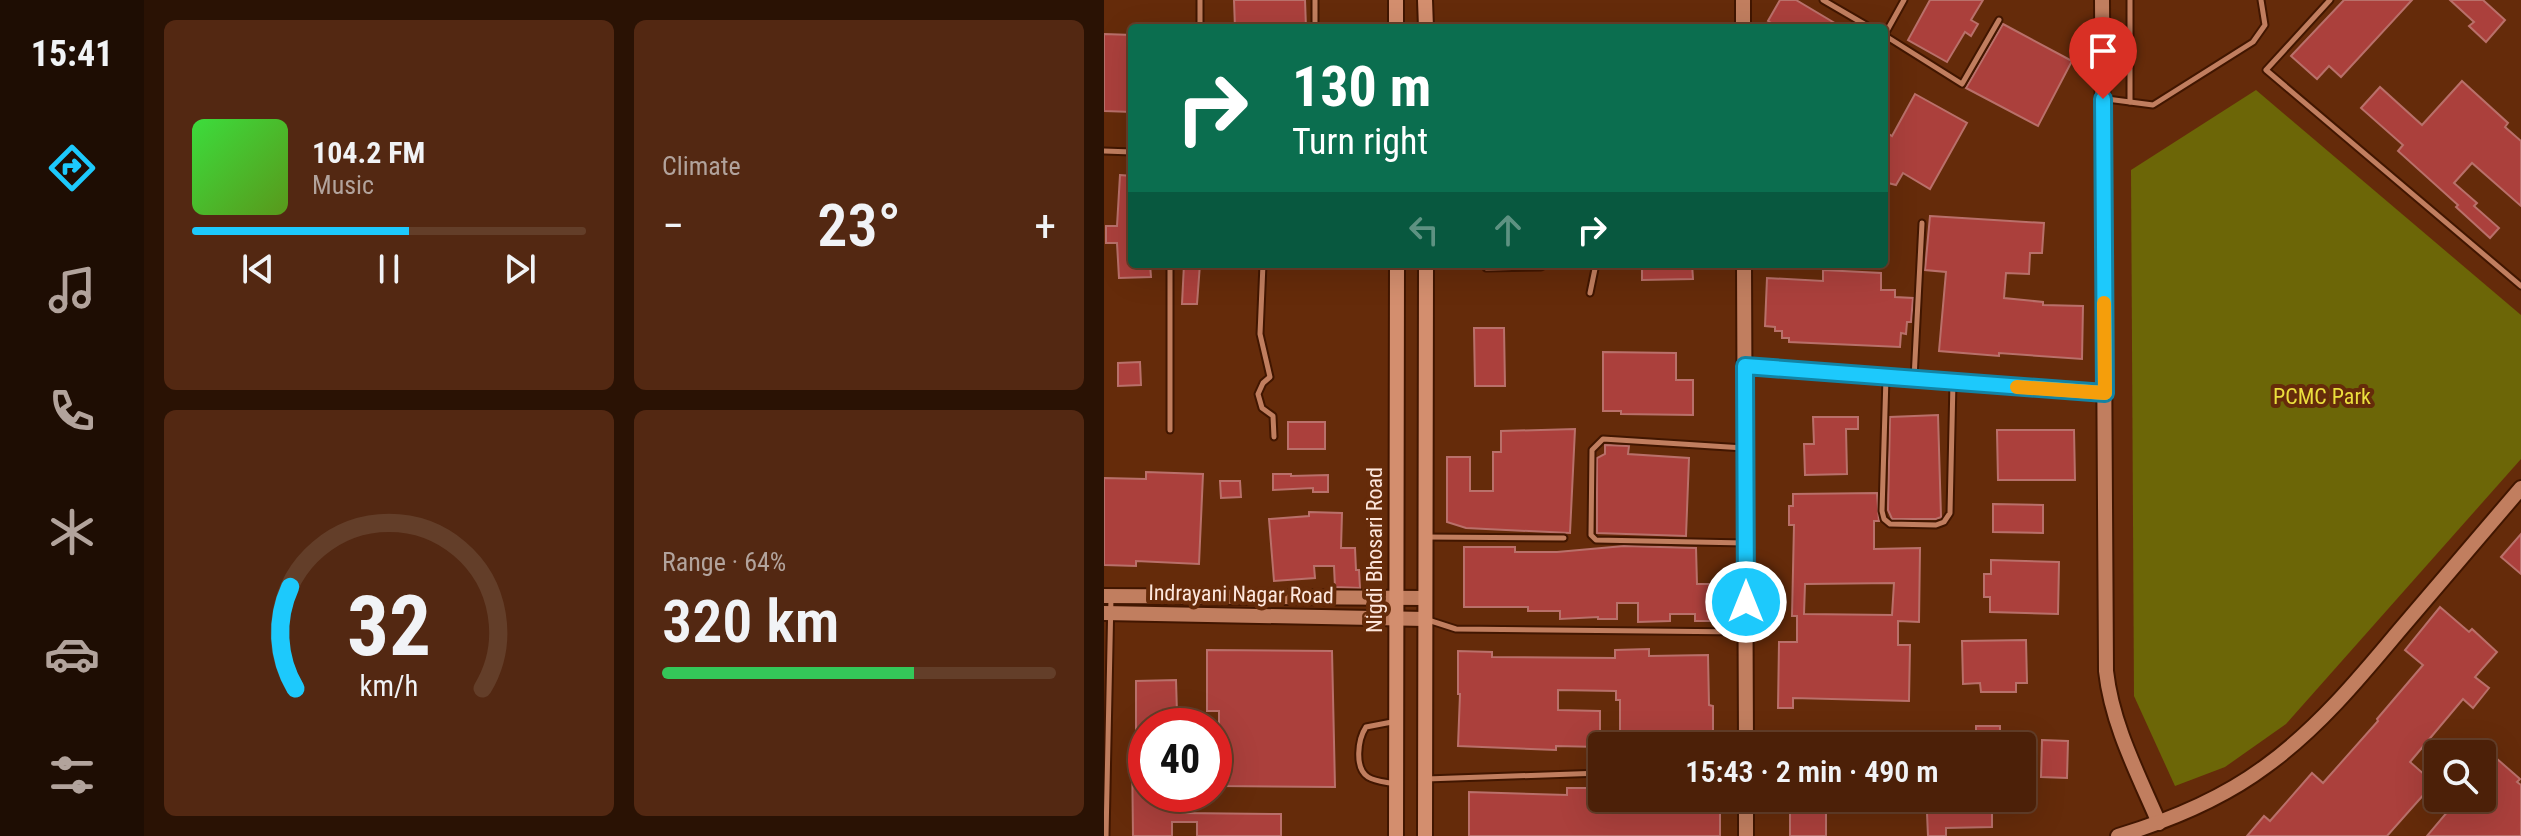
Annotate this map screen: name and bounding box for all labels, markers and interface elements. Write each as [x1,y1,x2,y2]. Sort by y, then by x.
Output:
pin [2069,17,2137,99]
icon: arrive [2081,29,2125,73]
text: 15:41 [31,33,113,75]
text: 130 m [1292,54,1431,120]
icon: right [1160,56,1264,160]
text: Turn right [1292,121,1428,163]
text: 104.2 FM [312,135,425,170]
icon: directions [44,140,100,196]
text: Climate [662,151,741,181]
text: Music [312,170,374,200]
text: 23° [817,190,901,261]
text: − [662,200,684,252]
text: + [1034,200,1056,252]
icon: left [1402,208,1446,252]
icon: ahead [1486,208,1530,252]
icon: right [1570,208,1614,252]
icon: previous [236,247,280,291]
icon: pause [367,247,411,291]
icon: next [498,247,542,291]
icon: music [44,262,100,318]
icon: phone [44,383,100,439]
park label: PCMC Park [2273,384,2371,409]
street label: Nigdi Bhosari Road [1362,467,1387,633]
icon: climate [44,504,100,560]
text: Range · 64% [662,547,786,577]
position arrow [1704,560,1788,644]
text: 32 [347,578,431,675]
street label: Indrayani Nagar Road [1148,580,1334,608]
text: 320 km [662,586,839,657]
icon: car [44,626,100,682]
text: km/h [360,669,418,703]
speed limit sign: 40 [1128,708,1232,812]
map controls [2424,740,2496,812]
button: search [2424,740,2496,812]
icon: filters [44,747,100,803]
text: 15:43 · 2 min · 490 m [1685,754,1939,789]

